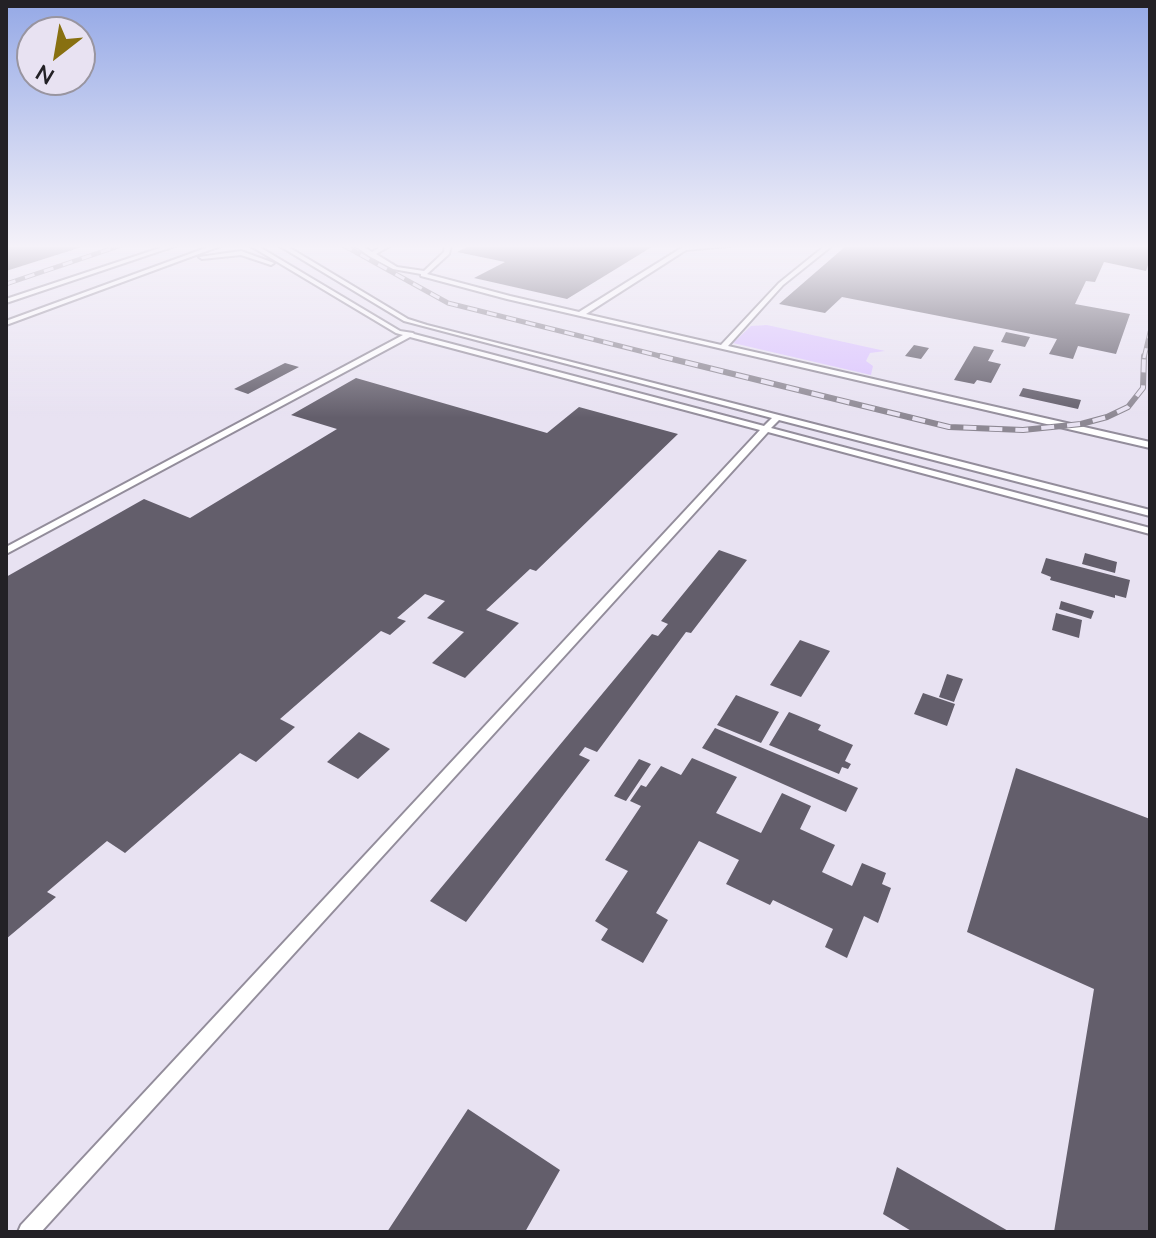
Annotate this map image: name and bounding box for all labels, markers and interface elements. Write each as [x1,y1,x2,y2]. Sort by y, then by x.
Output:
north arrow [16,16,96,96]
text: N [30,59,59,91]

